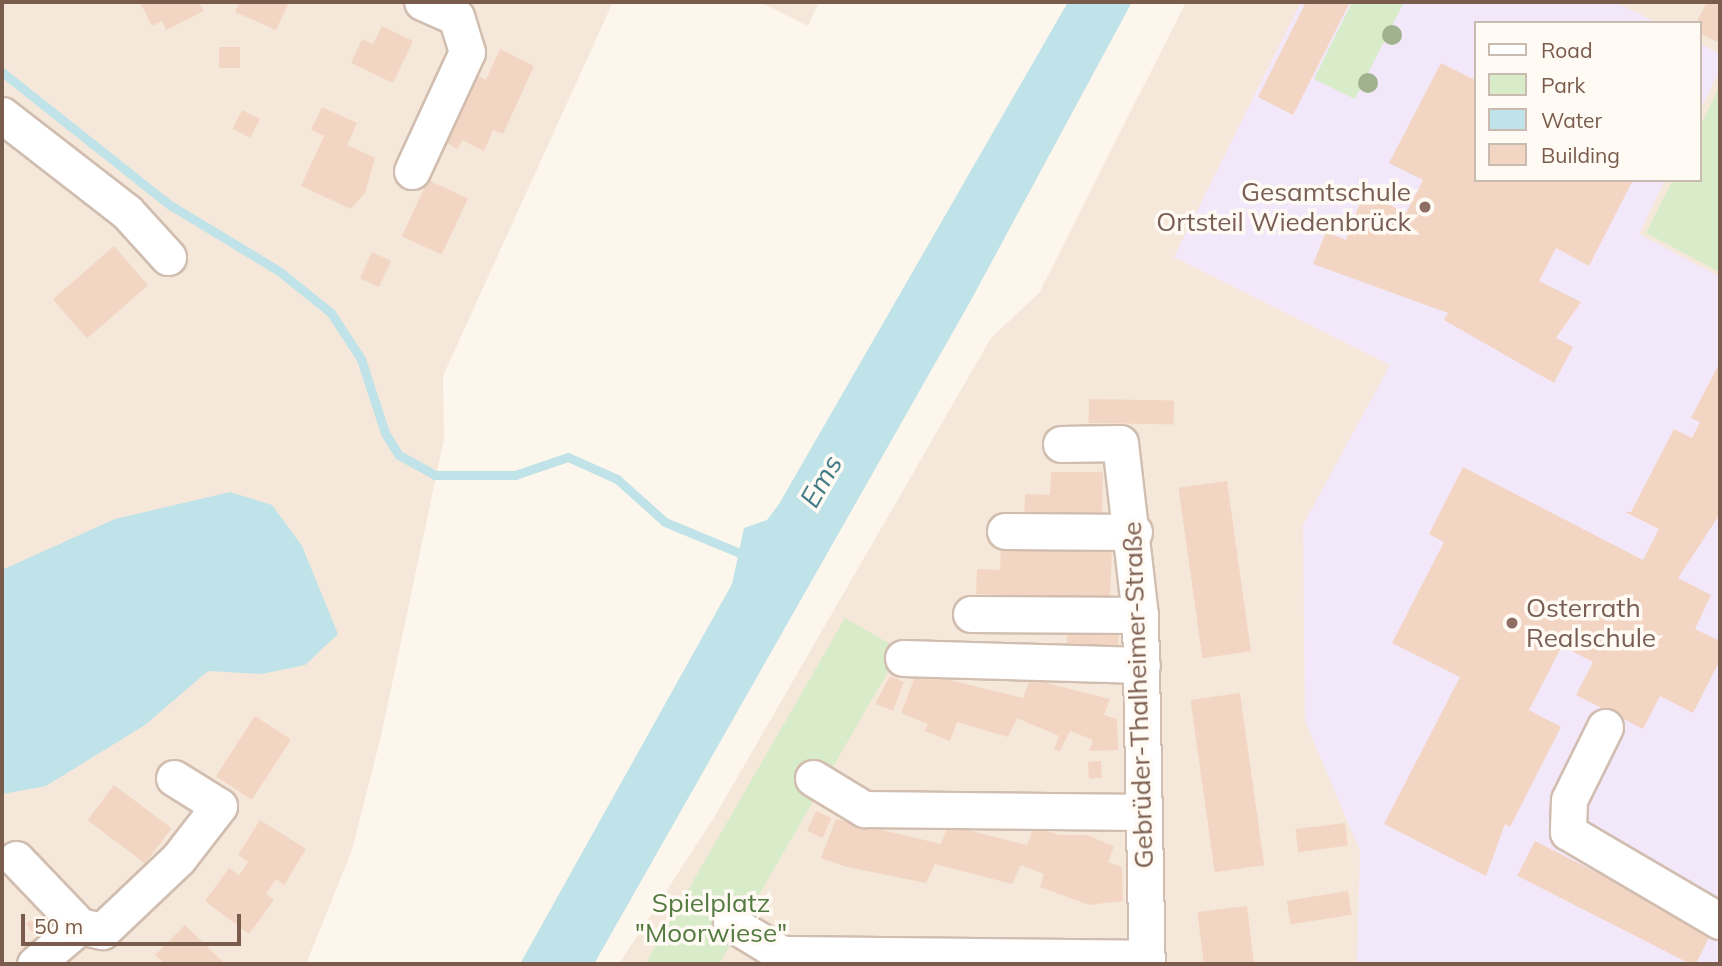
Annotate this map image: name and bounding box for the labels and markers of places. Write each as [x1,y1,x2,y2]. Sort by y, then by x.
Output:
place label: Gesamtschule Ortsteil Wiedenbrück [1156,176,1411,238]
marker: Gesamtschule Ortsteil Wiedenbrück [1417,199,1433,215]
place label: Osterrath Realschule [1526,592,1656,654]
marker: Osterrath Realschule [1504,615,1520,631]

